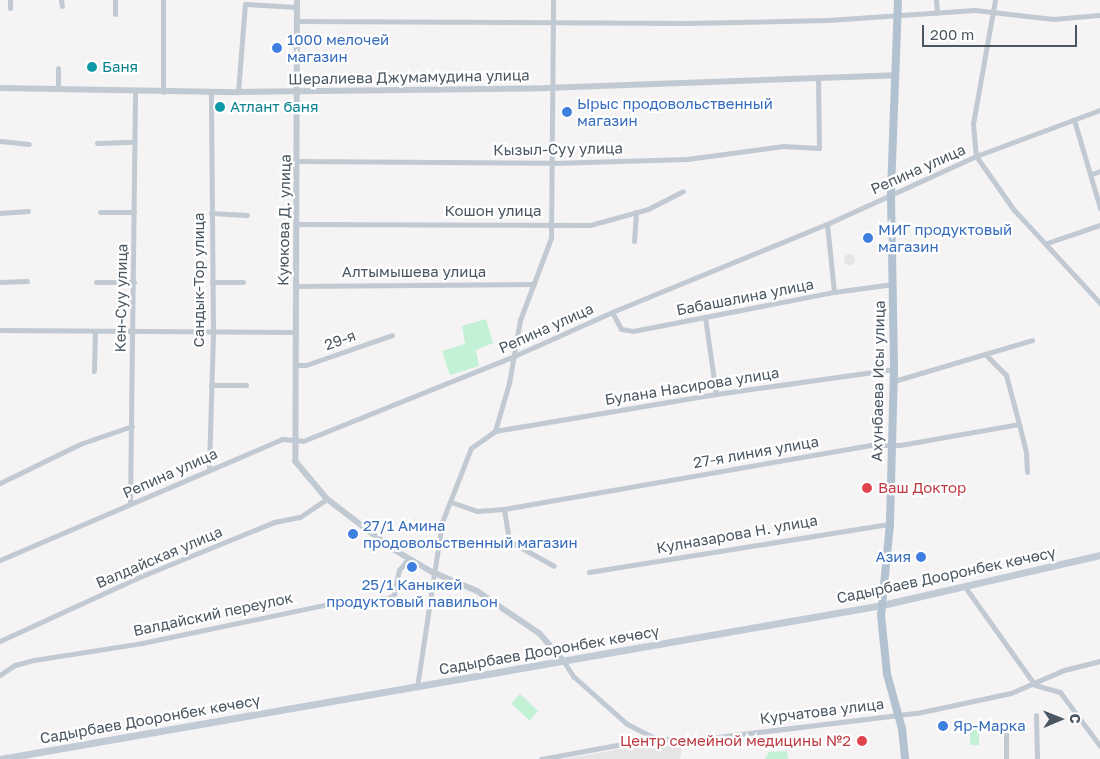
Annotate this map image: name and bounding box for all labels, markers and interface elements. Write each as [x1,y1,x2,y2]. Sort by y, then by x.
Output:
scale bar [925,15,1080,47]
text: 200 m [930,25,974,43]
place label: 1000 мелочей магазин [287,30,389,65]
marker: 1000 мелочей магазин [271,42,283,54]
place label: Баня [102,58,138,76]
marker: Баня [86,61,98,73]
street label: Шералиева Джумамудина улица [288,66,530,88]
place label: Ырыс продовольственный магазин [577,94,773,129]
place label: Атлант баня [230,98,318,116]
marker: Атлант баня [214,101,226,113]
marker: Ырыс продовольственный магазин [561,106,573,118]
street label: Кызыл-Суу улица [493,139,623,159]
street label: Репина улица [868,140,968,198]
street label: Куюкова Д. улица [274,154,294,286]
street label: Кошон улица [444,202,542,220]
street label: Сандык-Тор улица [190,213,208,347]
place label: МИГ продуктовый магазин [878,220,1012,255]
marker: МИГ продуктовый магазин [862,232,874,244]
street label: Кен-Суу улица [111,243,131,353]
street label: Алтымышева улица [342,263,486,281]
street label: Бабашалина улица [675,275,815,319]
street label: Репина улица [496,299,596,357]
street label: Ахунбаева Исы улица [868,300,888,462]
street label: 29-я [322,326,358,354]
street label: Булана Насирова улица [604,363,780,409]
street label: 27-я линия улица [692,432,820,472]
street label: Репина улица [120,444,220,502]
place label: Ваш Доктор [878,479,966,497]
marker: Ваш Доктор [860,481,874,495]
street label: Кулназарова Н. улица [655,511,819,557]
place label: 27/1 Амина продовольственный магазин [363,516,578,551]
street label: Валдайская улица [93,522,225,592]
marker: 27/1 Амина продовольственный магазин [347,528,359,540]
street label: Садырбаев Дооронбек көчөсү [835,543,1057,607]
place label: Азия [876,548,911,566]
marker: Азия [915,551,927,563]
marker: 25/1 Каныкей продуктовый павильон [406,561,418,573]
place label: 25/1 Каныкей продуктовый павильон [326,575,498,610]
street label: Валдайский переулок [131,588,295,640]
street label: Садырбаев Дооронбек көчөсү [437,622,661,678]
street label: Садырбаев Дооронбек көчөсү [38,691,262,747]
street label: Курчатова улица [759,694,885,728]
north arrow [1035,694,1085,744]
text: С [1067,714,1084,724]
place label: Яр-Марка [953,717,1026,735]
marker: Яр-Марка [937,720,949,732]
place label: Центр семейной медицины №2 [620,732,851,750]
marker: Центр семейной медицины №2 [855,734,869,748]

